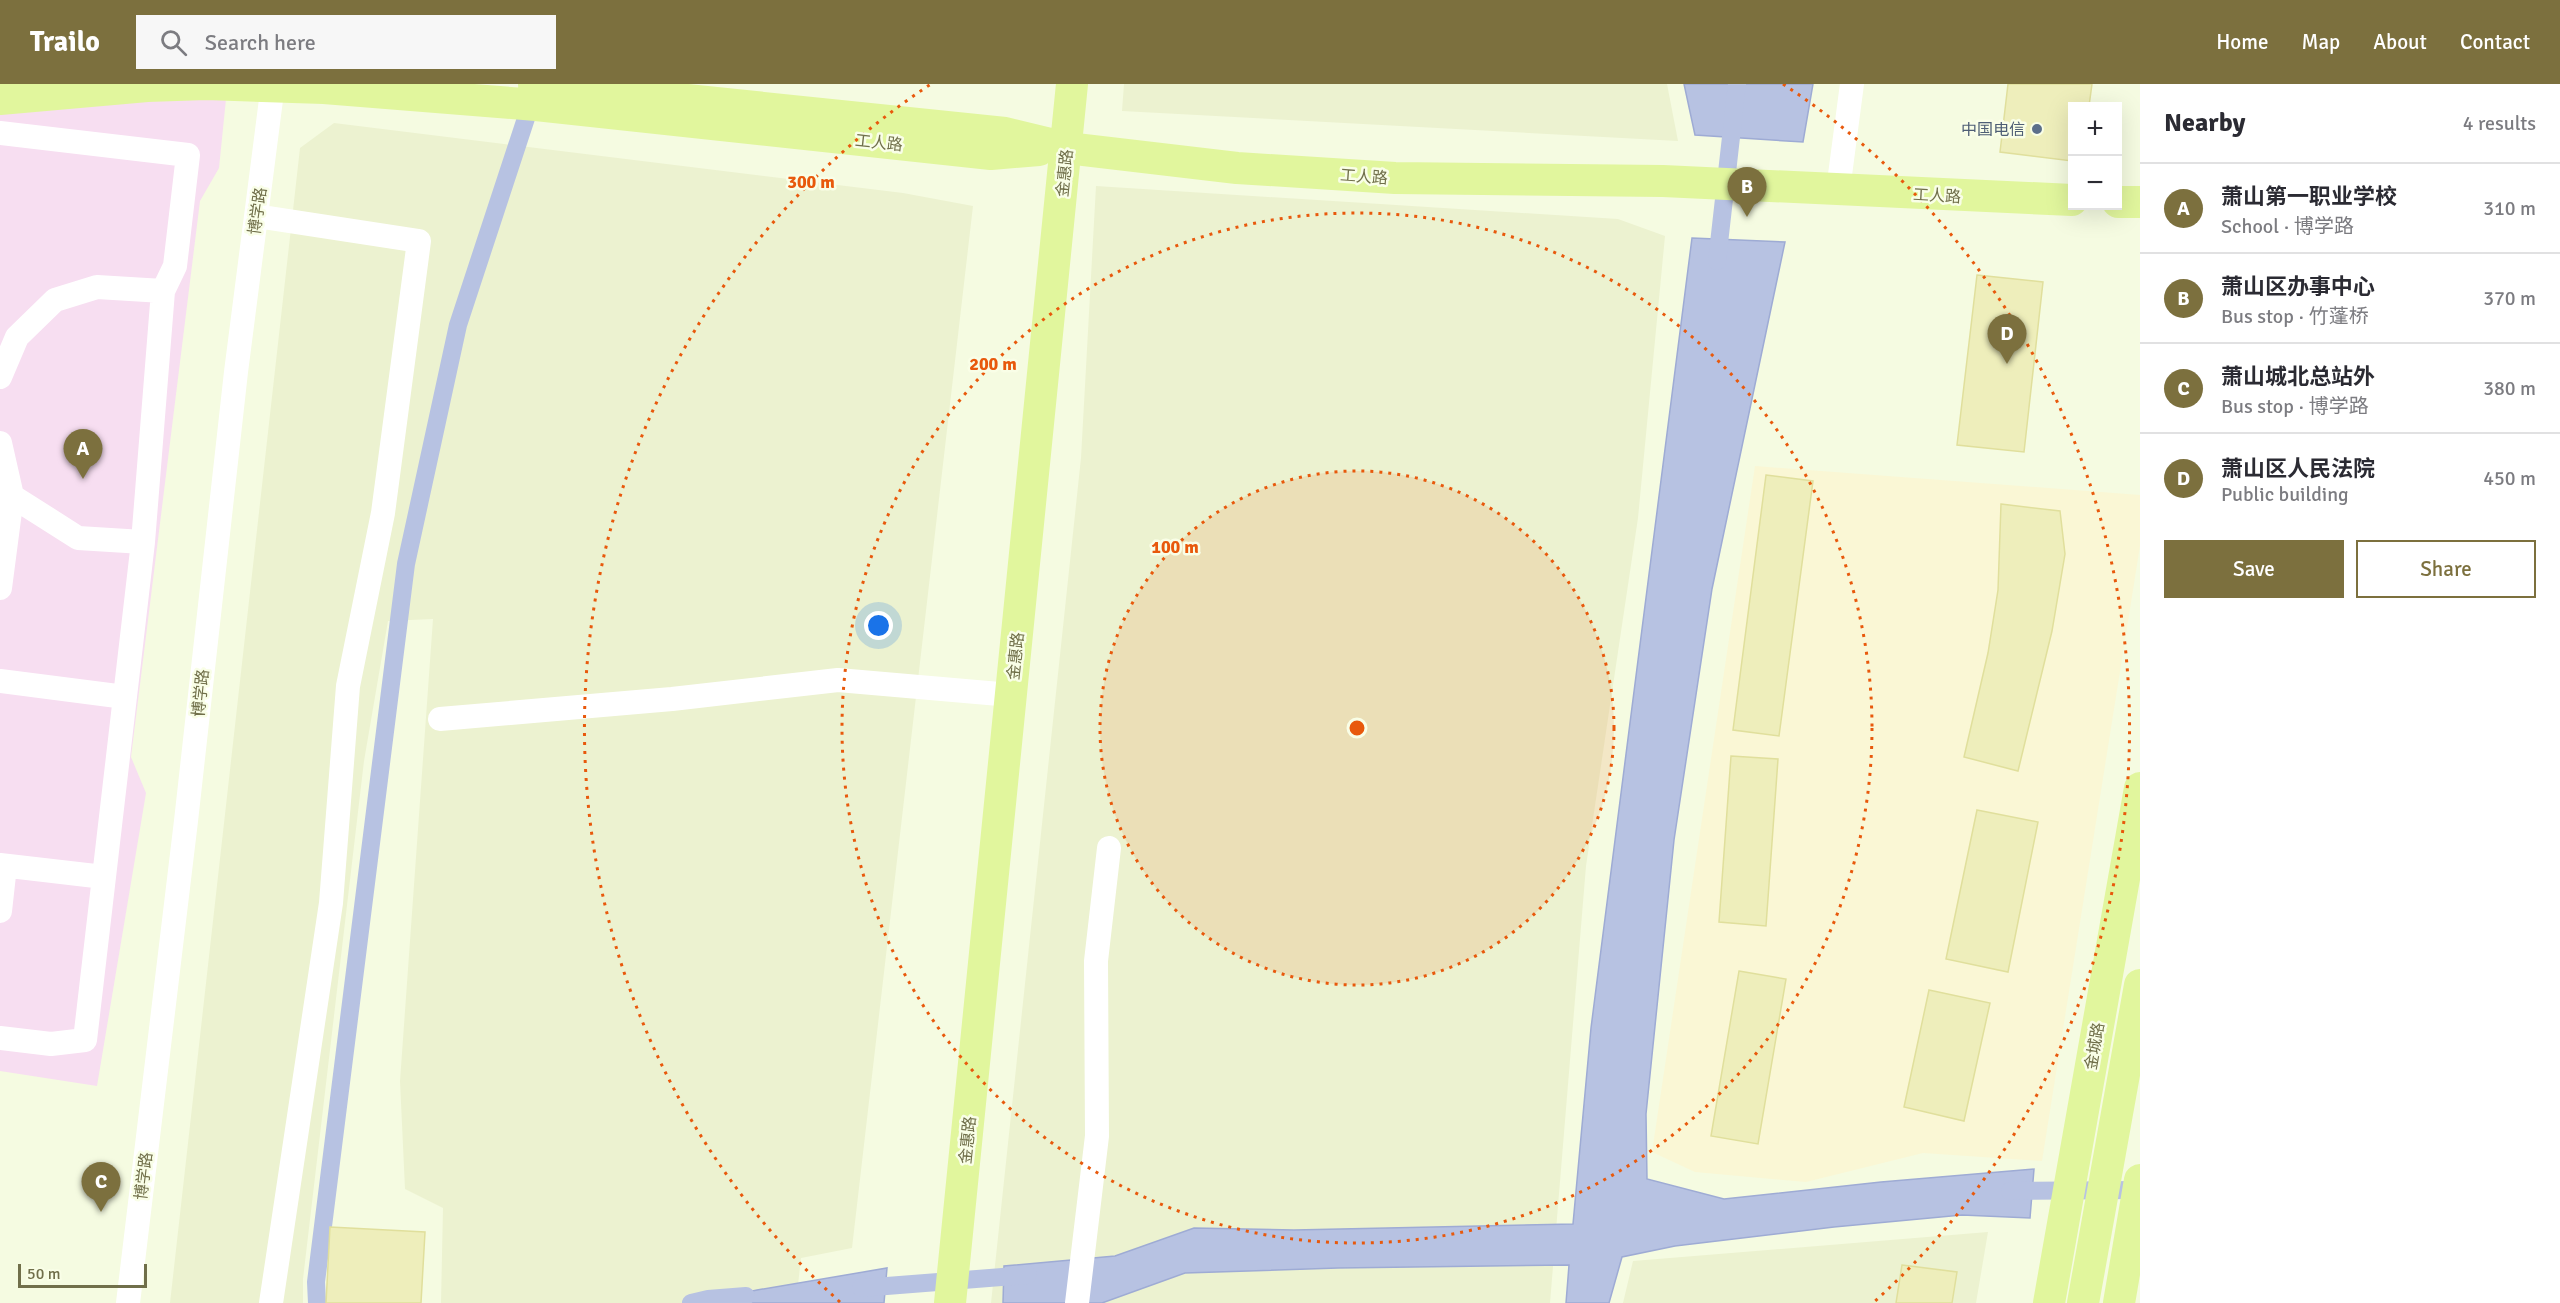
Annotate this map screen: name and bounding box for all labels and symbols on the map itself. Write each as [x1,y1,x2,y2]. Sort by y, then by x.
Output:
place label: 中国电信 [1961,120,2025,140]
marker: 中国电信 [2030,122,2044,136]
street label: 工人路 [854,131,904,155]
street label: 金惠路 [1053,148,1077,198]
street label: 工人路 [1339,165,1389,189]
pin: B [1728,168,1766,217]
text: 300 m [787,171,835,193]
street label: 工人路 [1912,185,1961,207]
street label: 博学路 [245,186,271,236]
pin: D [1988,314,2026,364]
text: 200 m [969,353,1017,375]
pin: A [64,430,103,479]
text: 100 m [1151,536,1199,558]
your location [864,611,893,640]
street label: 金惠路 [1004,631,1028,681]
street label: 博学路 [189,668,213,718]
centre of rings [1347,718,1367,738]
street label: 金城路 [2081,1021,2109,1072]
street label: 金惠路 [956,1115,980,1165]
street label: 博学路 [131,1151,157,1201]
pin: C [82,1162,120,1212]
scale bar [18,1261,147,1288]

